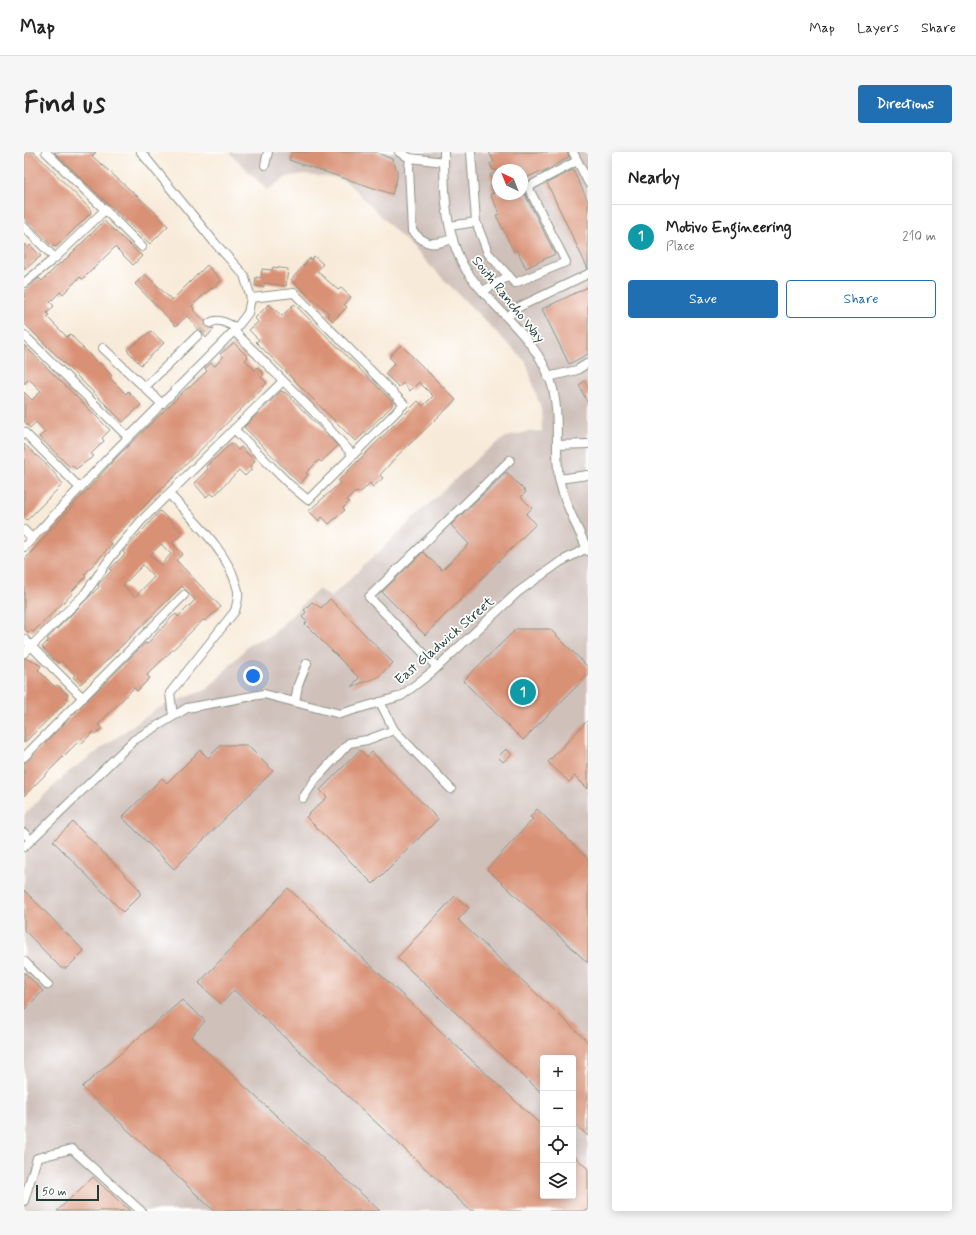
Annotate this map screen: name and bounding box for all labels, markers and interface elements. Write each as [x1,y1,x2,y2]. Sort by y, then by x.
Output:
text: Map [20,15,55,40]
text: Map [809,19,835,37]
text: Layers [857,19,899,37]
text: Share [921,19,956,37]
button: Directions [858,85,952,123]
text: Find us [24,86,105,123]
north arrow [492,164,528,200]
text: Nearby [628,167,680,189]
text: Motivo Engineering [666,218,792,238]
text: 1 [638,228,644,245]
text: 210 m [902,228,936,245]
text: Place [666,238,695,255]
street label: South Rancho Way [468,253,549,347]
button: Save [628,280,778,318]
button: Share [786,280,936,318]
street label: East Gladwick Street [391,592,499,689]
your location [243,666,263,686]
pin: 1 [510,677,536,707]
map controls [540,1055,576,1199]
button: + [540,1055,576,1091]
button: − [540,1091,576,1127]
button: locate [540,1127,576,1163]
button: layers [540,1163,576,1199]
scale bar [36,1183,99,1202]
text: 50 m [42,1185,67,1199]

